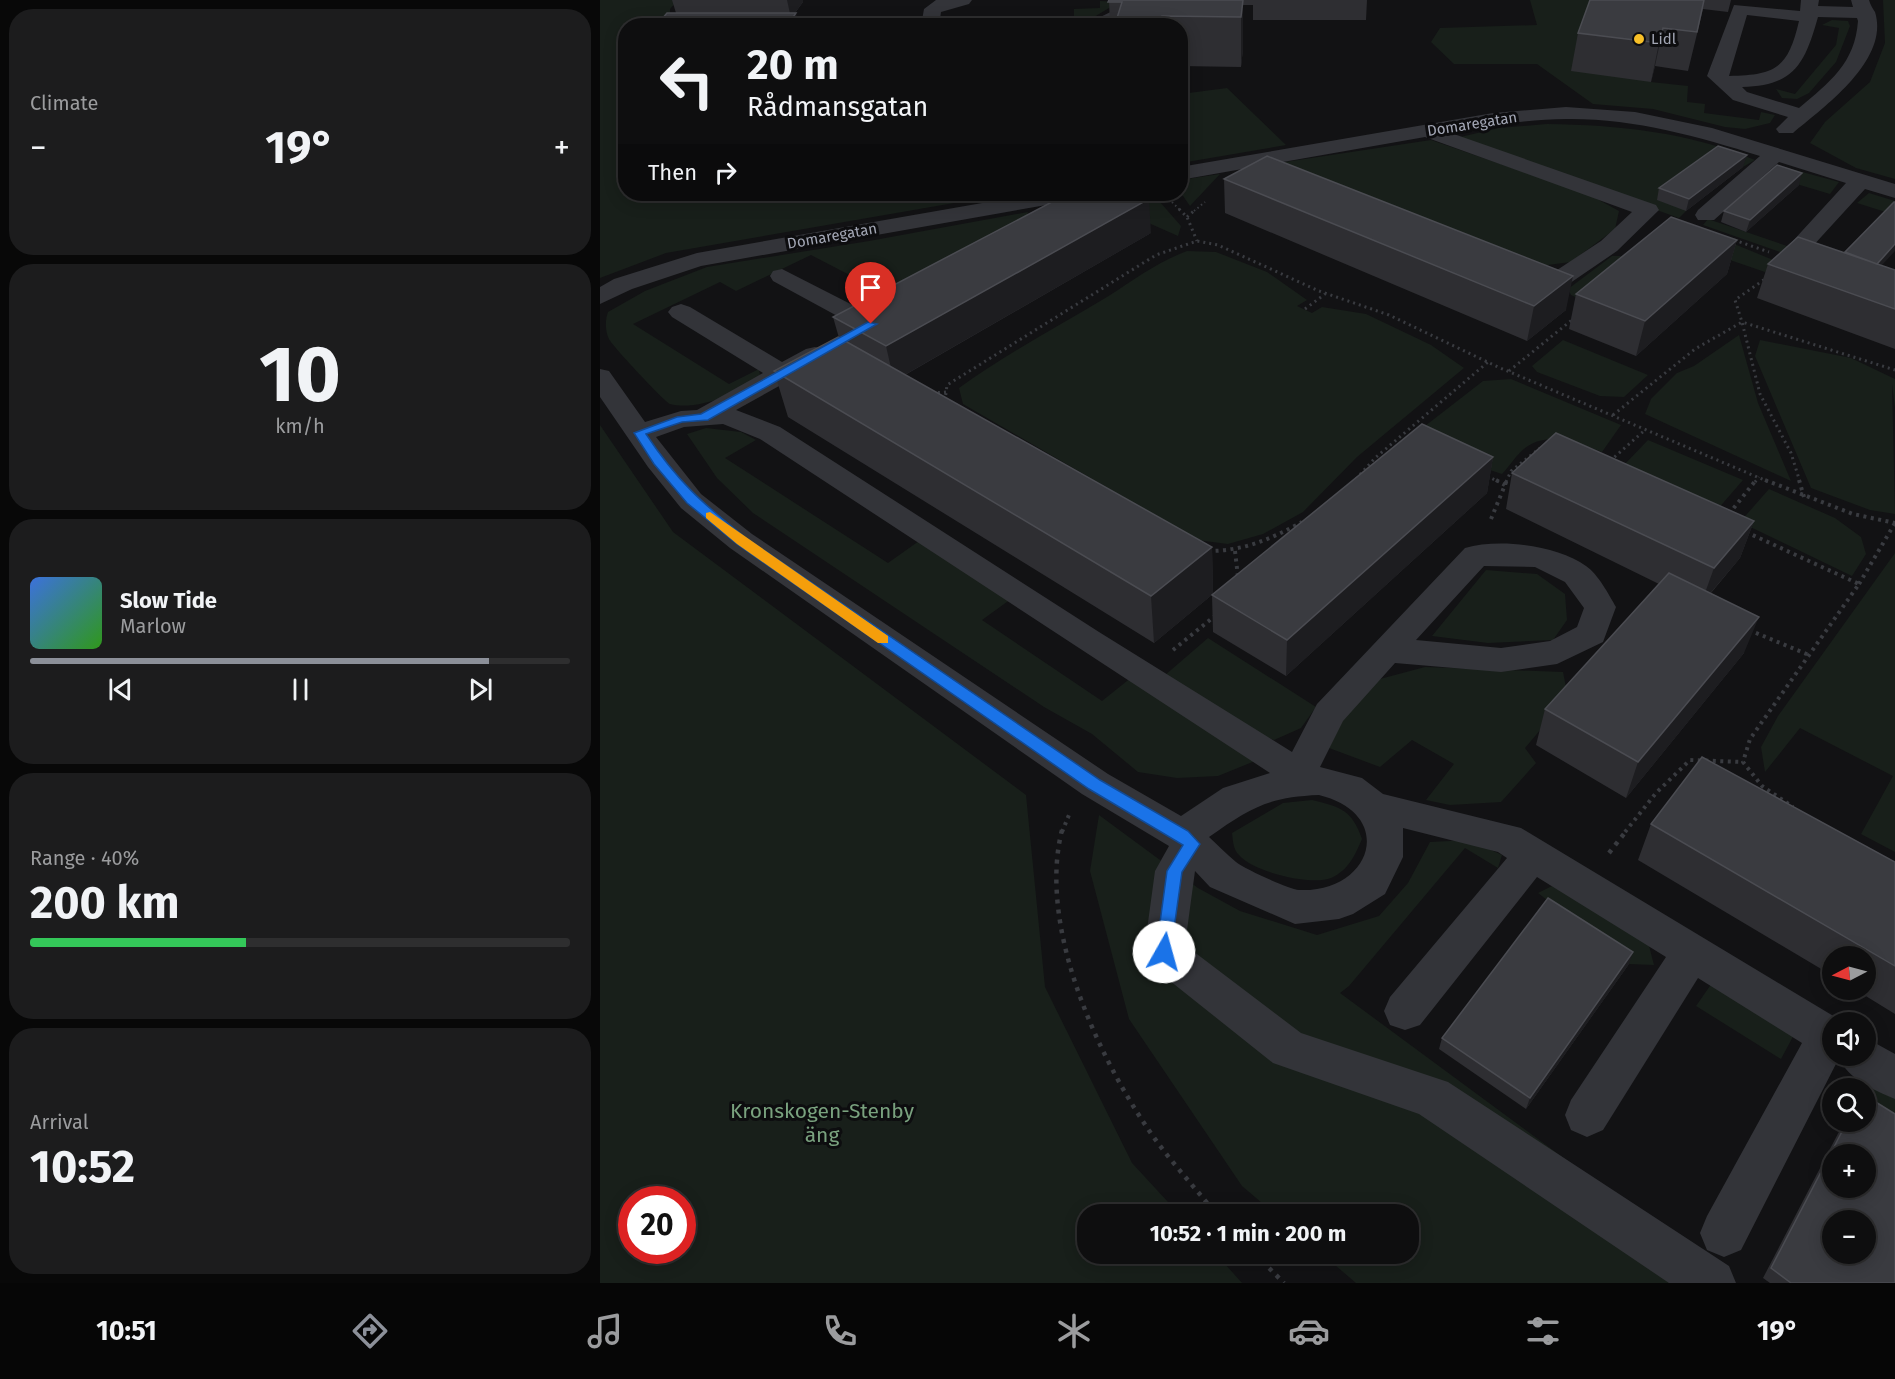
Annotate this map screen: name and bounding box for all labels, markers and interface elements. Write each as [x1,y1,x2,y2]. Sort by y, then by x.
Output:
place label: Lidl [1651,30,1677,48]
marker: Lidl [1632,32,1646,46]
text: 20 m [747,40,839,90]
icon: left [648,42,726,120]
text: Climate [30,91,98,115]
text: Rådmansgatan [747,91,928,123]
street label: Domaregatan [1426,108,1518,140]
text: 19° [265,121,335,175]
text: − [30,128,47,168]
text: + [554,128,570,168]
icon: right [709,156,742,189]
text: Then [648,159,697,186]
street label: Domaregatan [786,219,878,253]
pin [845,262,896,324]
icon: arrive [854,271,887,304]
text: 10 [259,328,341,422]
text: km/h [275,414,325,438]
text: Slow Tide [120,587,217,614]
text: Marlow [120,614,186,638]
icon: previous [104,673,137,706]
icon: pause [284,673,317,706]
icon: next [464,673,497,706]
text: Range · 40% [30,846,139,870]
text: 200 km [30,876,179,930]
position arrow [1132,920,1196,984]
north arrow [1822,946,1876,1000]
map controls [1822,946,1876,1264]
button: sound [1822,1012,1876,1066]
button: search [1822,1078,1876,1132]
park label: Kronskogen-Stenby äng [730,1098,915,1148]
text: Arrival [30,1110,89,1134]
text: 10:52 [30,1140,135,1194]
button: + [1822,1144,1876,1198]
speed limit sign: 20 [618,1186,696,1264]
button: − [1822,1210,1876,1264]
text: 10:52 · 1 min · 200 m [1150,1220,1346,1247]
icon: directions [349,1310,391,1352]
icon: music [584,1310,626,1352]
icon: phone [819,1310,861,1352]
icon: climate [1053,1310,1095,1352]
icon: car [1288,1310,1330,1352]
icon: filters [1522,1310,1564,1352]
text: 10:51 [96,1315,157,1347]
text: 19° [1757,1315,1799,1347]

